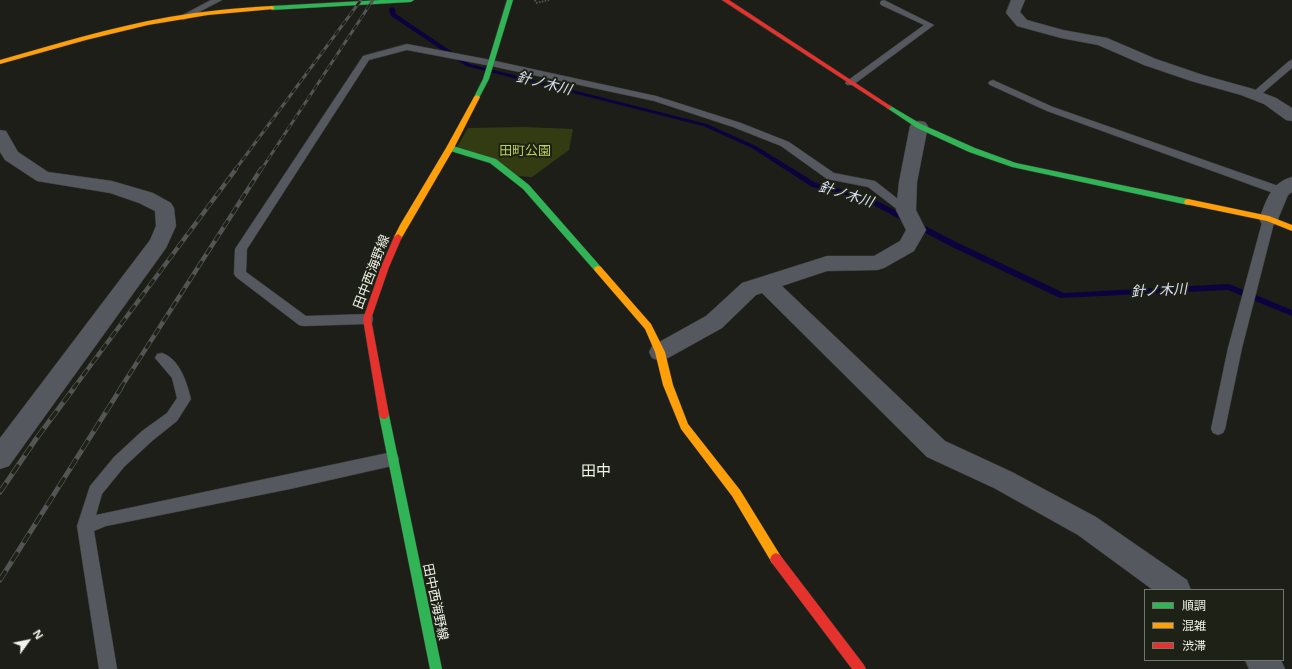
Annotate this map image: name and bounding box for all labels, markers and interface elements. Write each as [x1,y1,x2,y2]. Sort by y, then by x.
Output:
water label: 針ノ木川 [515,69,573,99]
park label: 田町公園 [499,143,551,159]
water label: 針ノ木川 [817,179,875,211]
street label: 田中西海野線 [351,233,393,311]
water label: 針ノ木川 [1131,281,1187,301]
district label: 田中 [581,463,611,481]
street label: 田中西海野線 [419,562,451,642]
legend [1144,589,1284,661]
text: 順調 [1182,597,1206,614]
text: 混雑 [1182,617,1206,634]
north arrow [8,621,48,661]
text: N [30,626,47,642]
text: 渋滞 [1182,637,1206,654]

